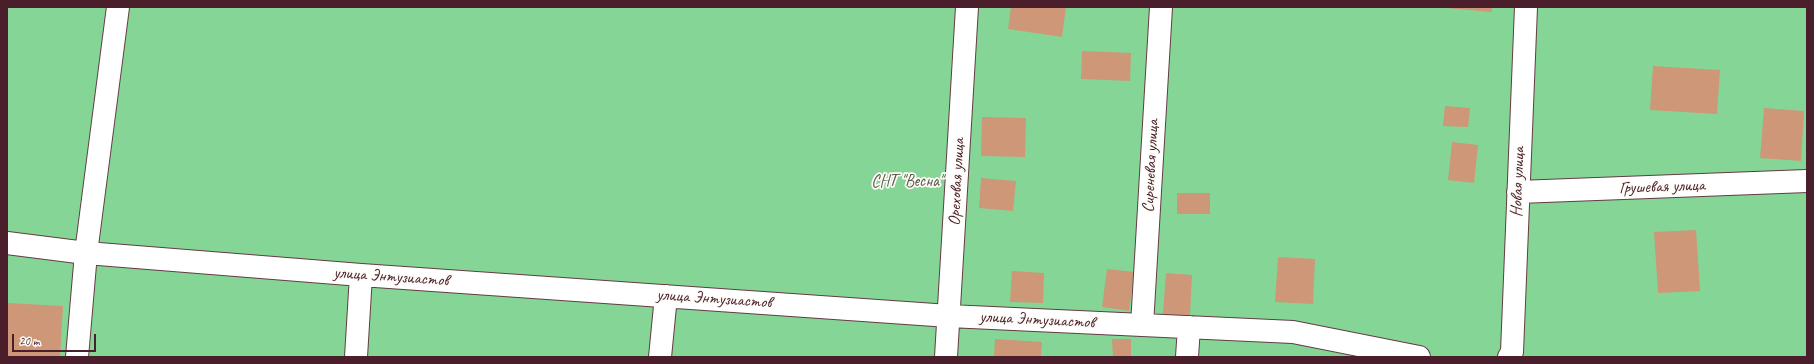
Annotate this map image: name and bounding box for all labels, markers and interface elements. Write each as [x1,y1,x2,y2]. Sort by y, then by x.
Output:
street label: Сиреневая улица [1138,119,1164,213]
street label: Ореховая улица [945,138,969,226]
street label: Новая улица [1507,147,1529,217]
park label: СНТ "Весна" [871,172,943,192]
street label: Грушевая улица [1619,175,1705,199]
street label: улица Энтузиастов [333,263,449,291]
street label: улица Энтузиастов [656,285,772,313]
street label: улица Энтузиастов [979,307,1095,333]
scale bar [14,326,98,352]
text: 20 m [19,333,39,349]

